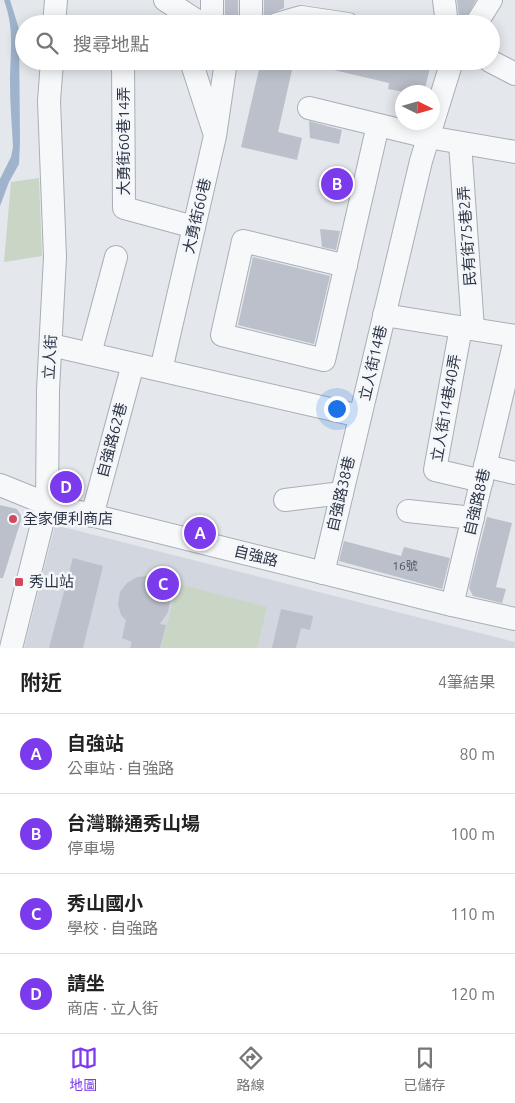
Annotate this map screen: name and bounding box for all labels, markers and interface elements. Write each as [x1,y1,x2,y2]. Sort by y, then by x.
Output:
search box [15,15,500,70]
icon: search [33,29,61,57]
text: 搜尋地點 [73,33,149,55]
north arrow [395,85,440,130]
street label: 大勇街60巷14弄 [115,87,132,195]
pin: B [321,165,353,203]
street label: 大勇街60巷 [180,177,213,255]
street label: 民有街75巷2弄 [455,185,478,287]
street label: 立人街14巷 [356,324,389,402]
street label: 立人街 [40,334,59,380]
street label: 立人街14巷40弄 [428,353,463,463]
your location [324,396,350,422]
street label: 自強路62巷 [93,401,130,479]
street label: 自強路38巷 [324,455,357,533]
street label: 自強路8巷 [461,467,492,537]
pin: D [50,468,82,506]
place label: 全家便利商店 [23,510,113,527]
marker: 全家便利商店 [7,513,19,525]
pin: A [184,514,216,552]
street label: 自強路 [232,542,280,569]
house number: 16號 [392,559,418,572]
pin: C [147,565,179,603]
place label: 秀山站 [29,573,74,590]
marker: 秀山站 [13,576,25,588]
text: 附近 [20,670,62,694]
text: 4筆結果 [438,673,495,691]
text: 自強站 [67,732,124,754]
text: A [30,745,42,763]
text: 80 m [459,745,495,763]
text: 公車站 · 自強路 [67,759,174,777]
text: 台灣聯通秀山場 [67,812,200,834]
text: B [31,825,41,843]
text: 100 m [450,825,495,843]
text: 停車場 [67,839,115,857]
text: 秀山國小 [67,892,143,914]
text: C [31,905,41,923]
text: 110 m [450,905,495,923]
text: 學校 · 自強路 [67,919,158,937]
text: 請坐 [67,972,105,994]
text: D [30,985,42,1003]
text: 120 m [450,985,495,1003]
text: 商店 · 立人街 [67,999,158,1017]
tab: 地圖 [70,1044,98,1094]
tab: 路線 [237,1044,265,1094]
tab: 已儲存 [404,1044,446,1094]

